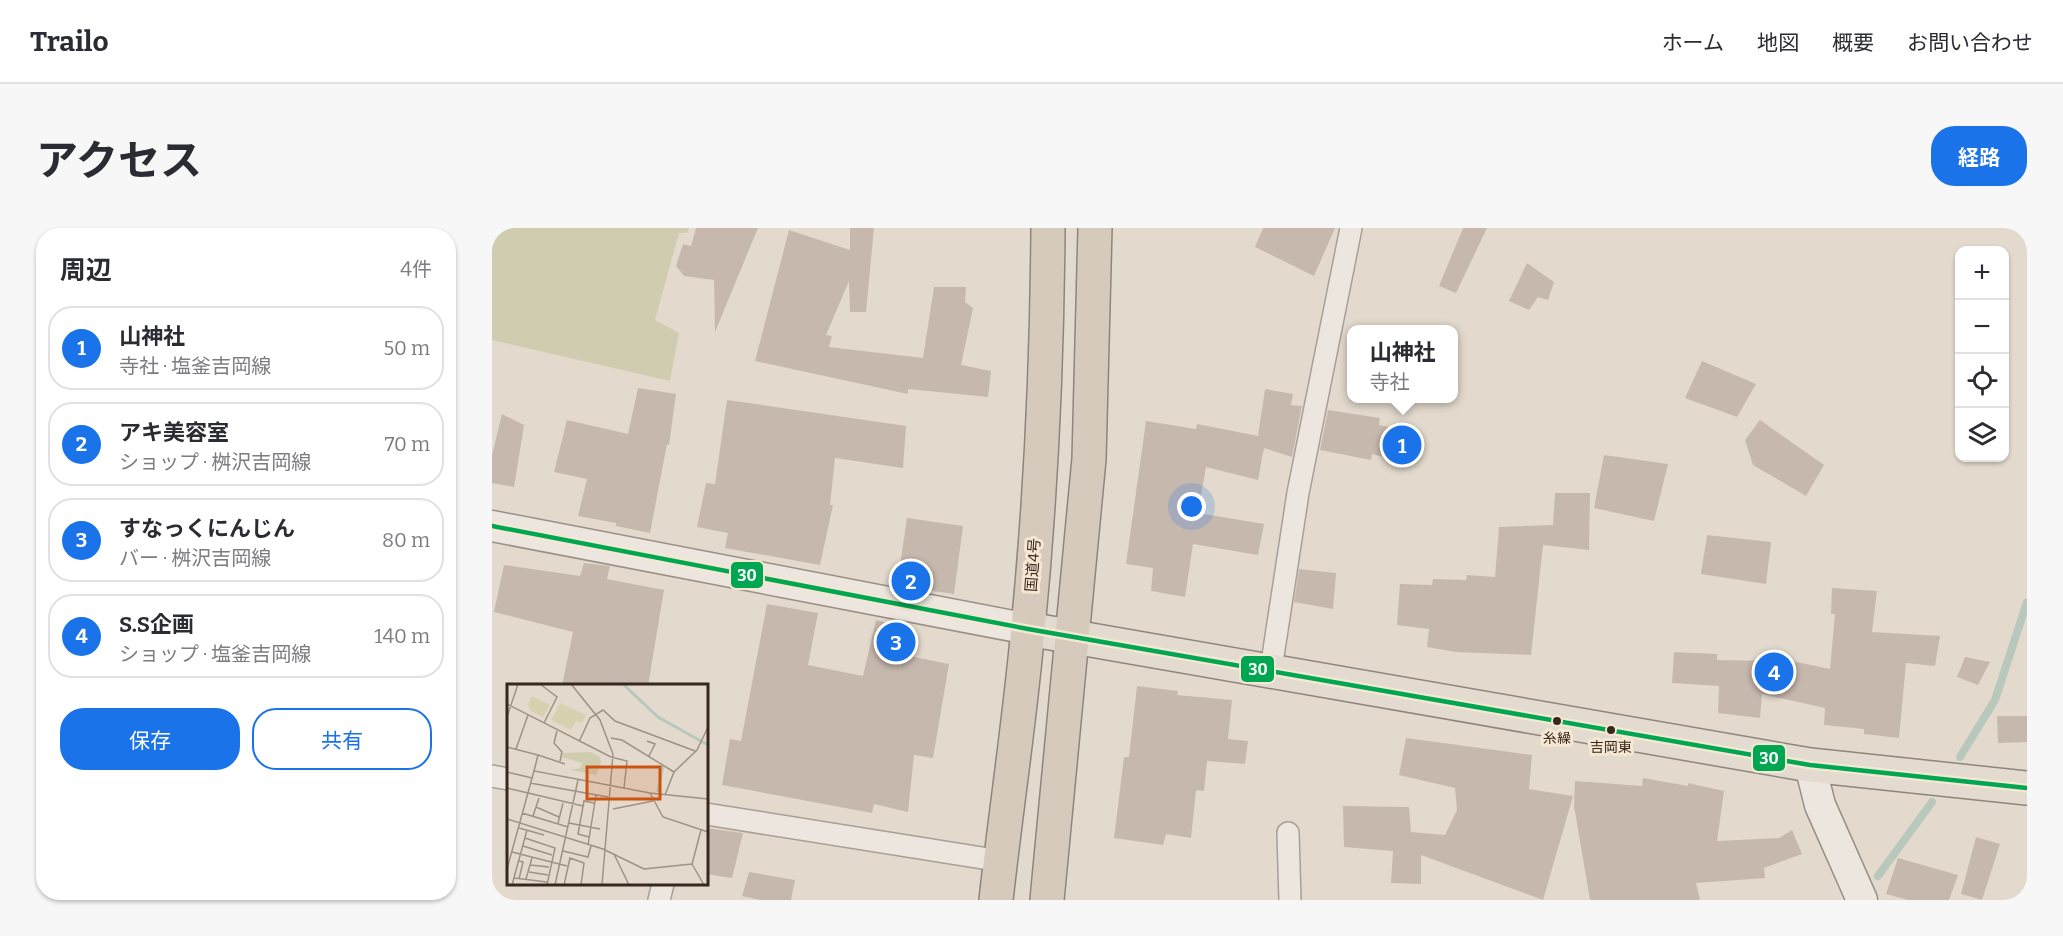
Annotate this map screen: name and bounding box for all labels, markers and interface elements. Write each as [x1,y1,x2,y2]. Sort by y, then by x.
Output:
text: Trailo [30,25,109,58]
text: ホーム [1662,30,1724,56]
text: 地図 [1757,30,1799,56]
text: 概要 [1832,30,1874,56]
text: お問い合わせ [1907,30,2033,56]
button: 経路 [1931,126,2027,186]
text: アクセス [36,136,202,186]
map controls [1955,246,2009,462]
button: + [1955,246,2009,300]
text: 周辺 [60,255,112,286]
text: 4件 [400,257,432,281]
button: − [1955,300,2009,354]
text: 山神社 [119,323,185,350]
popup [1347,325,1458,403]
text: 1 [77,336,86,360]
text: 50 m [383,336,430,360]
text: 山神社 [1369,339,1436,366]
text: 寺社 · 塩釜吉岡線 [119,354,271,378]
button: locate [1955,354,2009,408]
text: 寺社 [1369,370,1409,394]
button: layers [1955,408,2009,462]
text: アキ美容室 [119,419,229,446]
pin: 1 [1382,422,1422,468]
text: 2 [76,432,87,456]
text: 70 m [384,432,430,456]
text: ショップ · 桝沢吉岡線 [119,450,311,474]
your location [1177,492,1206,521]
text: すなっくにんじん [119,515,295,542]
text: 3 [76,528,87,552]
text: 80 m [382,528,430,552]
street label: 国道4号 [1022,538,1044,592]
text: バー · 桝沢吉岡線 [119,546,271,570]
pin: 2 [892,558,930,604]
line badge: 30 [730,561,764,589]
text: 30 [737,566,757,585]
text: S.S企画 [119,611,194,638]
pin: 3 [876,620,916,664]
text: 4 [75,624,88,648]
text: 140 m [374,624,430,648]
text: ショップ · 塩釜吉岡線 [119,642,311,666]
pin: 4 [1754,650,1794,694]
line badge: 30 [1240,655,1275,683]
text: 30 [1248,660,1268,679]
inset map [507,684,708,885]
button: 保存 [60,708,240,770]
button: 共有 [252,708,432,770]
marker: 糸繰 [1551,715,1563,727]
marker: 吉岡東 [1605,724,1617,736]
place label: 糸繰 [1543,730,1571,747]
place label: 吉岡東 [1590,739,1632,756]
line badge: 30 [1752,744,1786,772]
text: 30 [1759,749,1779,768]

